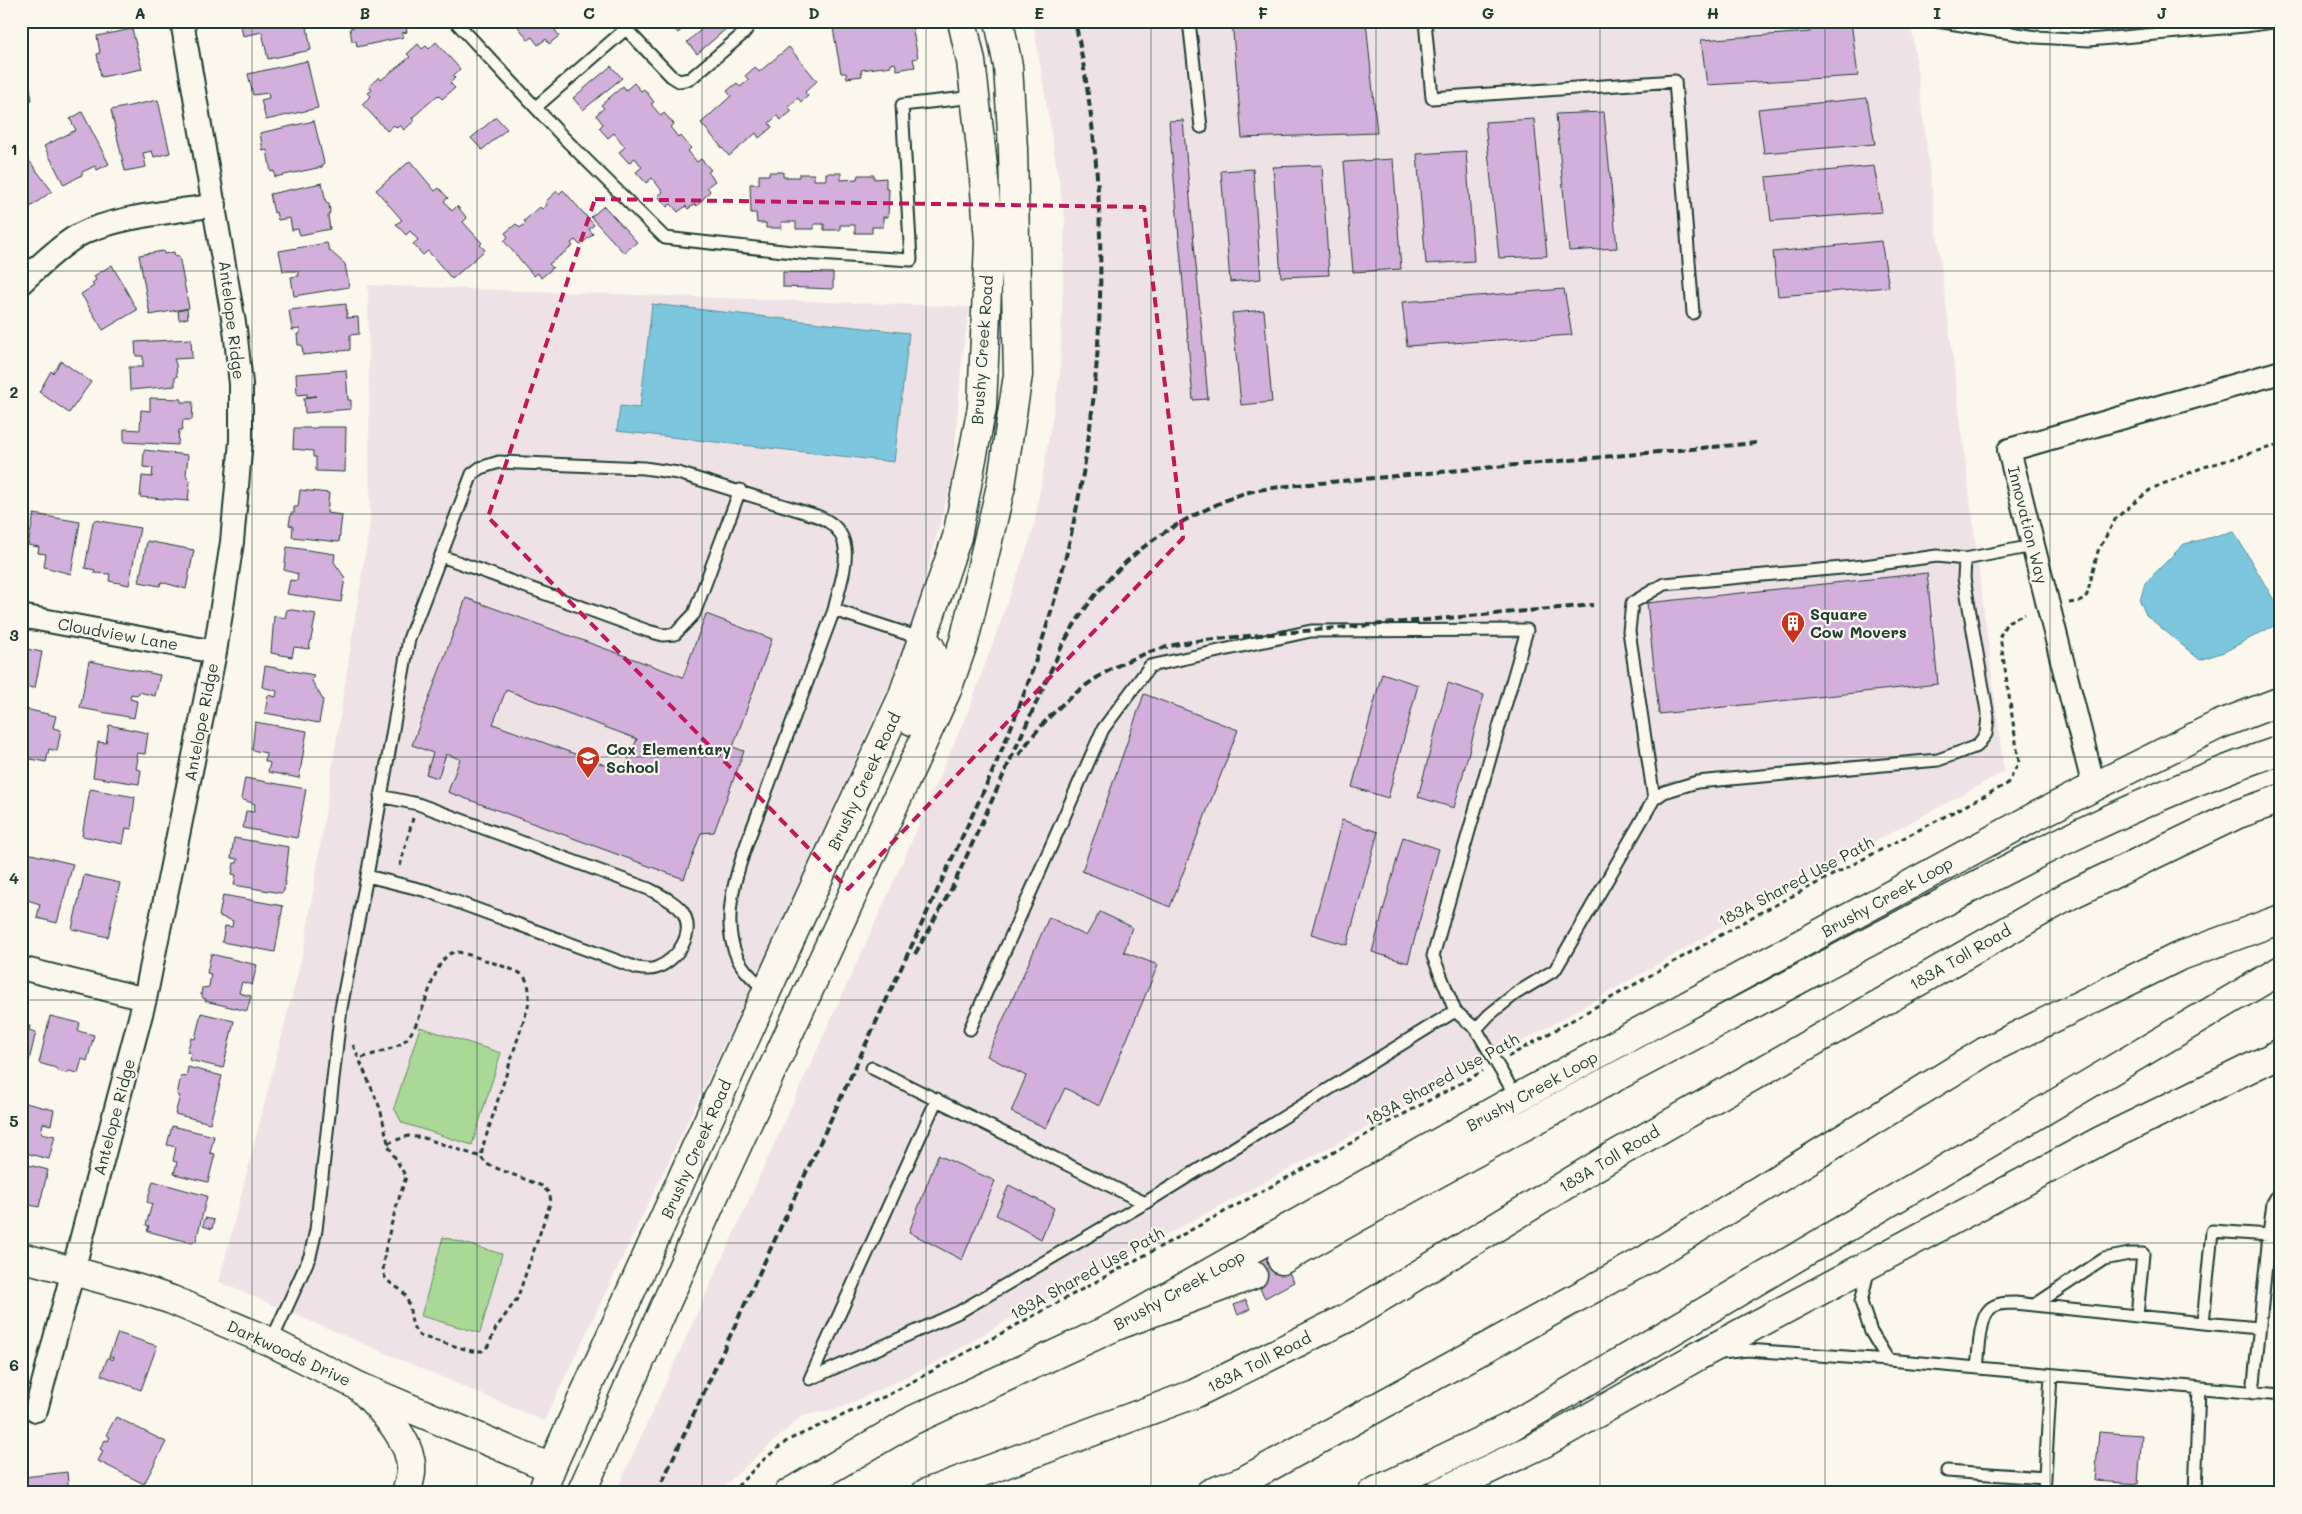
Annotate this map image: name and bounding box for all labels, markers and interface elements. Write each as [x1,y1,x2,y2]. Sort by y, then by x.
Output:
text: A [134,2,146,23]
text: B [360,2,370,23]
text: C [583,2,595,23]
text: D [808,2,820,23]
text: E [1034,2,1044,23]
text: F [1258,2,1268,23]
text: G [1482,2,1494,23]
text: H [1707,2,1719,23]
text: I [1933,2,1941,23]
text: J [2157,2,2167,23]
text: 1 [10,138,18,159]
street label: Antelope Ridge [215,259,250,381]
street label: Brushy Creek Road [966,275,997,425]
text: 2 [10,381,19,402]
street label: Innovation Way [2004,464,2053,586]
place label: Square Cow Movers [1810,603,1907,642]
building icon: Square Cow Movers [1780,610,1806,644]
street label: Cloudview Lane [56,613,180,654]
text: 3 [9,624,19,645]
street label: Antelope Ridge [179,661,222,783]
street label: Brushy Creek Road [822,708,905,853]
place label: Cox Elementary School [606,738,732,777]
school or university icon: Cox Elementary School [575,745,601,779]
street label: 183A Shared Use Path [1715,831,1877,930]
street label: Brushy Creek Loop [1817,852,1956,941]
text: 4 [9,867,19,888]
street label: 183A Toll Road [1905,919,2014,994]
street label: 183A Shared Use Path [1361,1027,1522,1130]
street label: Brushy Creek Loop [1462,1046,1601,1135]
street label: Antelope Ridge [88,1056,139,1177]
street label: Brushy Creek Road [655,1076,736,1221]
text: 5 [9,1110,19,1131]
street label: 183A Toll Road [1555,1120,1663,1197]
street label: 183A Shared Use Path [1006,1221,1167,1324]
street label: Brushy Creek Loop [1109,1245,1248,1334]
street label: Darkwoods Drive [224,1315,354,1390]
street label: 183A Toll Road [1203,1326,1314,1397]
text: 6 [9,1354,19,1375]

